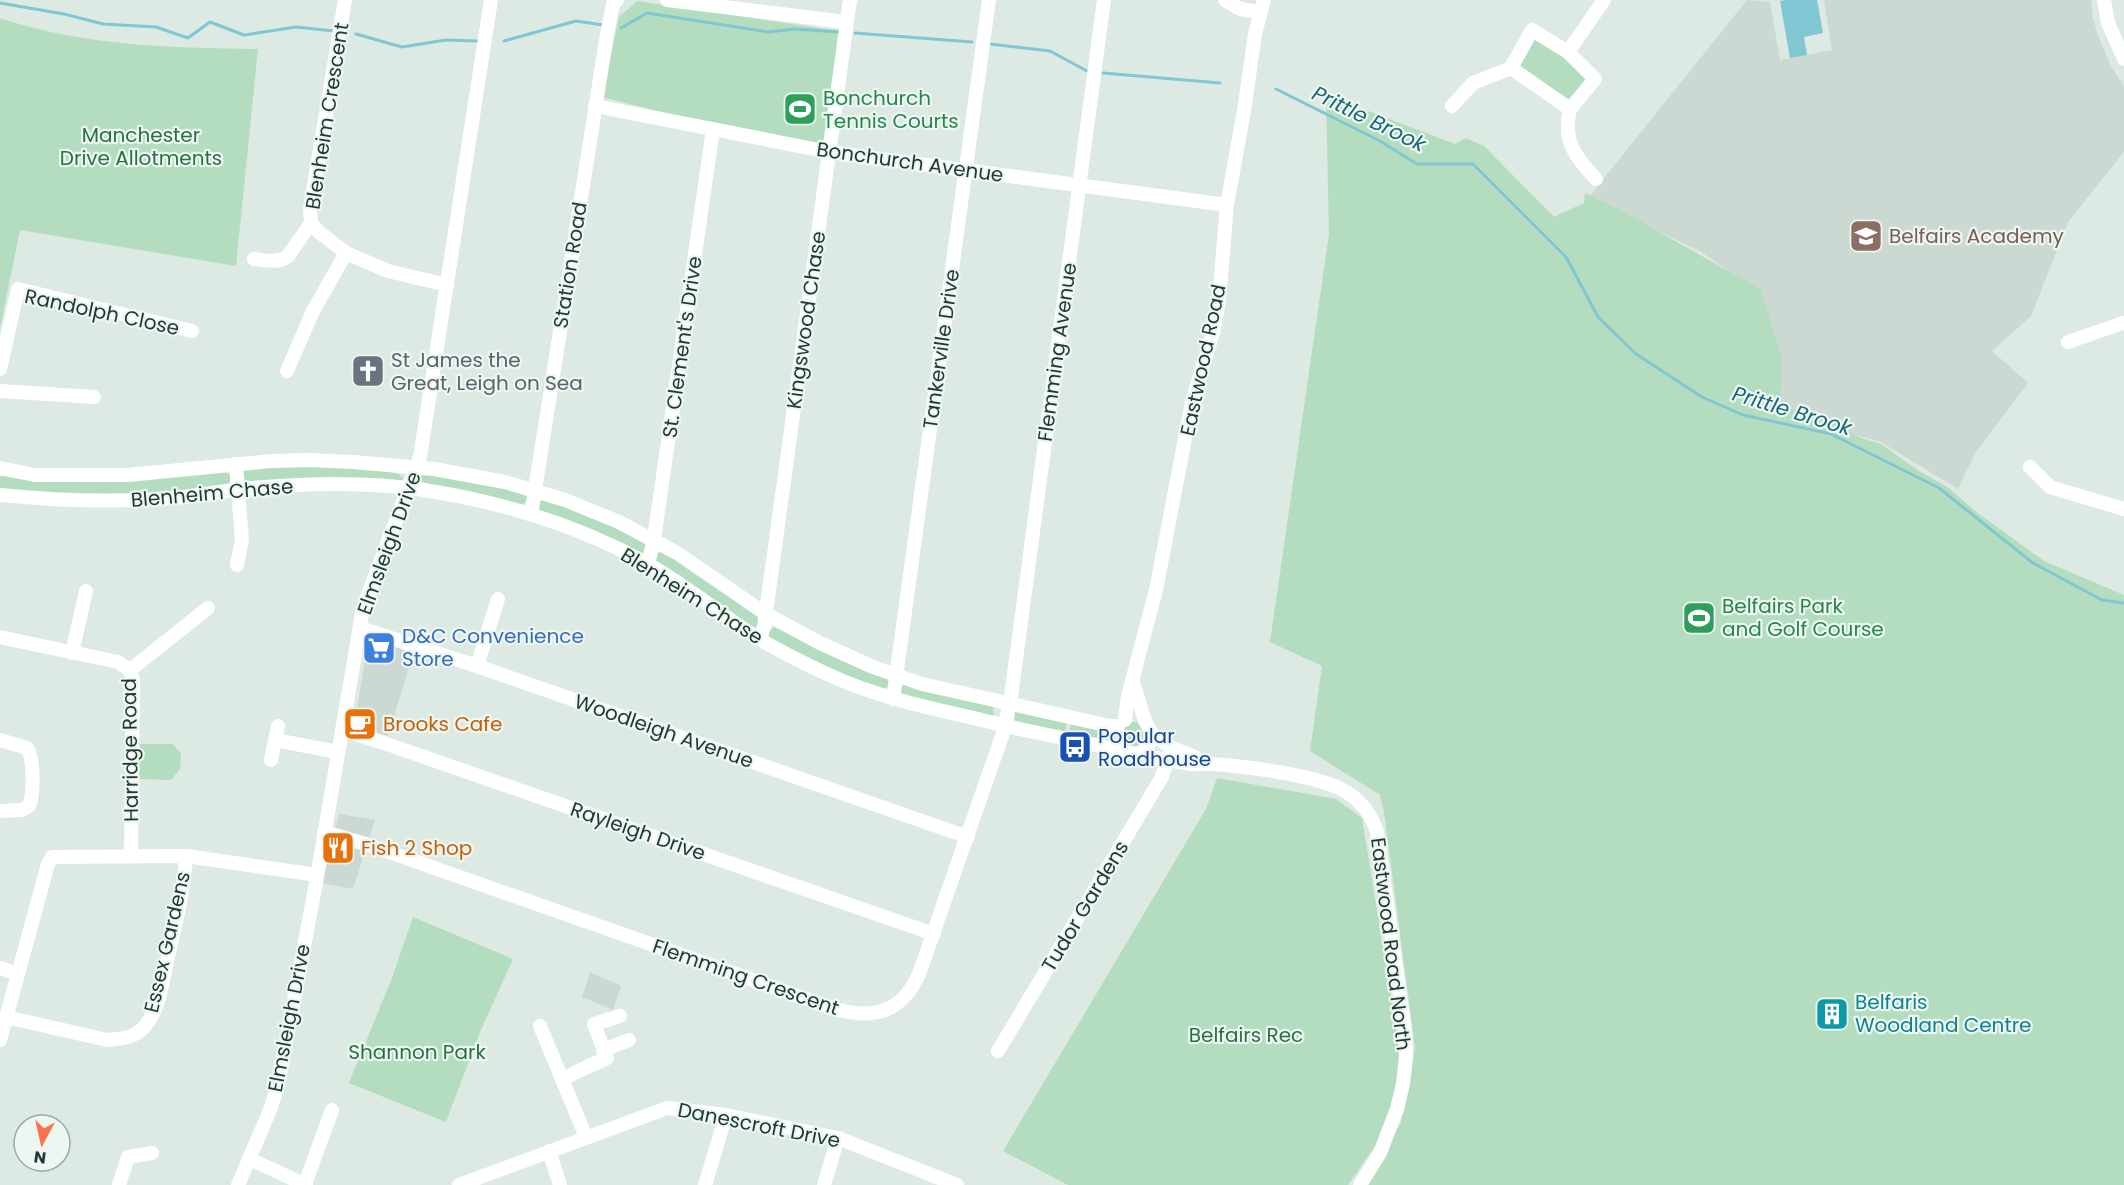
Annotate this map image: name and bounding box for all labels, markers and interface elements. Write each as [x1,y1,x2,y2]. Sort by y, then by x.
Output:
street label: Blenheim Crescent [298,21,356,211]
water label: Prittle Brook [1307,78,1432,159]
place label: Bonchurch Tennis Courts [823,84,959,135]
sports icon: Bonchurch Tennis Courts [782,91,818,127]
park label: Manchester Drive Allotments [60,121,222,172]
street label: Bonchurch Avenue [815,135,1005,189]
street label: Station Road [546,200,594,330]
school or university icon: Belfairs Academy [1848,218,1884,254]
place label: Belfairs Academy [1889,222,2064,250]
street label: Kingswood Chase [780,229,832,411]
street label: St. Clement's Drive [655,254,709,440]
street label: Flemming Avenue [1031,261,1083,443]
street label: Tankerville Drive [916,267,966,431]
street label: Randolph Close [22,282,182,342]
street label: Eastwood Road [1173,282,1233,438]
place label: St James the Great, Leigh on Sea [391,346,583,397]
church icon: St James the Great, Leigh on Sea [350,353,386,389]
water label: Prittle Brook [1729,379,1856,443]
street label: Elmsleigh Drive [350,468,428,618]
street label: Blenheim Chase [130,472,294,514]
street label: Blenheim Chase [615,541,769,651]
place label: Belfairs Park and Golf Course [1722,592,1884,643]
sports icon: Belfairs Park and Golf Course [1681,600,1717,636]
place label: D&C Convenience Store [402,622,584,673]
supermarket icon: D&C Convenience Store [361,630,397,666]
street label: Harridge Road [115,678,145,822]
street label: Woodleigh Avenue [571,687,757,775]
cafe icon: Brooks Cafe [342,706,378,742]
place label: Brooks Cafe [383,710,502,738]
place label: Popular Roadhouse [1098,722,1211,773]
bus stop icon: Popular Roadhouse [1057,729,1093,765]
street label: Rayleigh Drive [567,795,709,867]
restaurant icon: Fish 2 Shop [320,830,356,866]
place label: Fish 2 Shop [361,834,472,862]
street label: Tudor Gardens [1035,835,1135,977]
street label: Eastwood Road North [1364,836,1418,1052]
street label: Essex Gardens [137,869,197,1015]
street label: Flemming Crescent [649,932,843,1022]
street label: Elmsleigh Drive [261,942,317,1094]
place label: Belfaris Woodland Centre [1855,988,2032,1039]
building icon: Belfaris Woodland Centre [1814,996,1850,1032]
park label: Belfairs Rec [1189,1021,1303,1049]
park label: Shannon Park [348,1038,486,1066]
street label: Danescroft Drive [675,1096,843,1154]
north arrow [12,1113,72,1173]
text: N [32,1145,48,1170]

